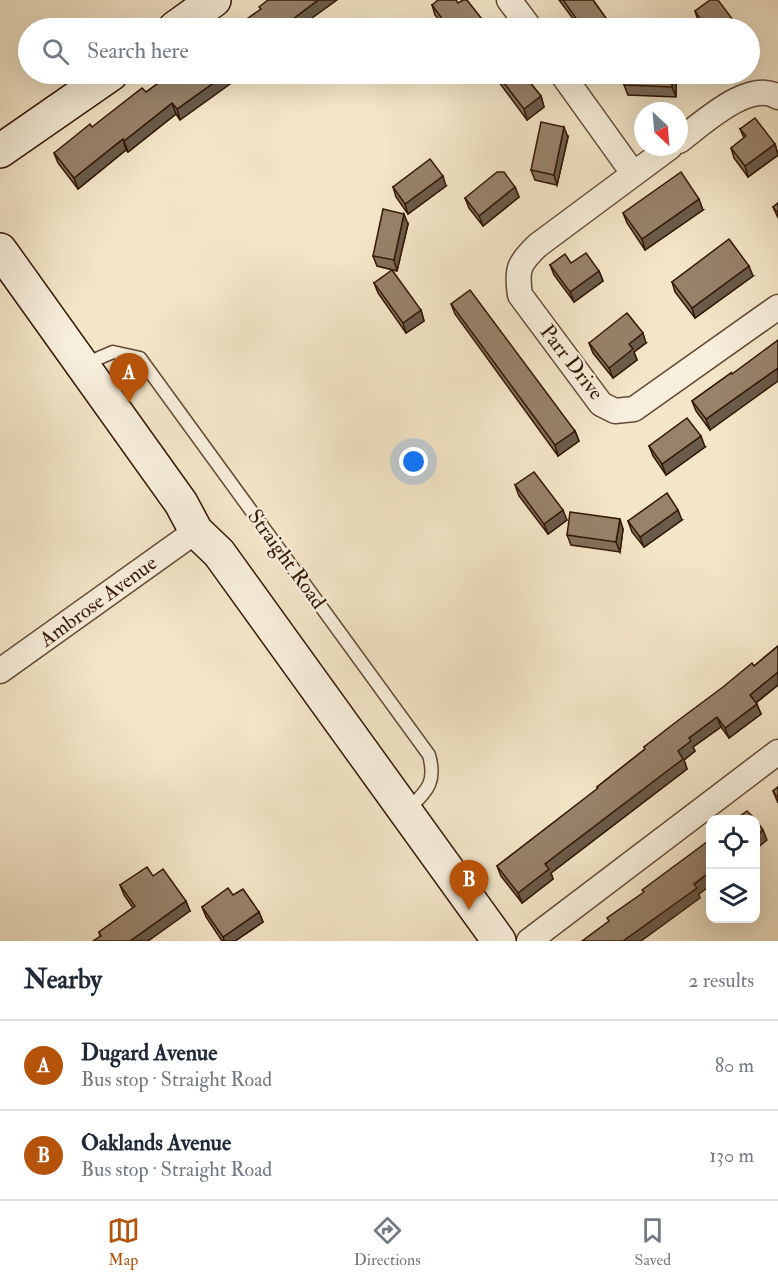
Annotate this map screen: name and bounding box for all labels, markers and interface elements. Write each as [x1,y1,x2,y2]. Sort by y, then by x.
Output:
search box [18,18,760,84]
icon: search [39,35,72,68]
text: Search here [87,37,189,65]
north arrow [634,102,688,156]
street label: Parr Drive [534,319,610,406]
pin: A [110,354,148,403]
your location [399,447,428,476]
street label: Straight Road [241,504,332,615]
street label: Ambrose Avenue [33,550,163,654]
map controls [706,815,760,923]
button: locate [706,815,760,869]
pin: B [450,860,488,910]
button: layers [706,869,760,923]
text: Nearby [24,964,102,996]
text: 2 results [688,968,754,993]
text: Dugard Avenue [81,1039,217,1067]
text: A [37,1053,50,1078]
text: 80 m [715,1053,754,1078]
text: Bus stop · Straight Road [81,1067,272,1092]
text: Oaklands Avenue [81,1129,231,1157]
text: B [37,1143,50,1168]
text: 130 m [709,1143,754,1168]
text: Bus stop · Straight Road [81,1157,272,1182]
tab: Map [107,1214,140,1270]
tab: Directions [354,1214,421,1270]
tab: Saved [635,1214,671,1270]

